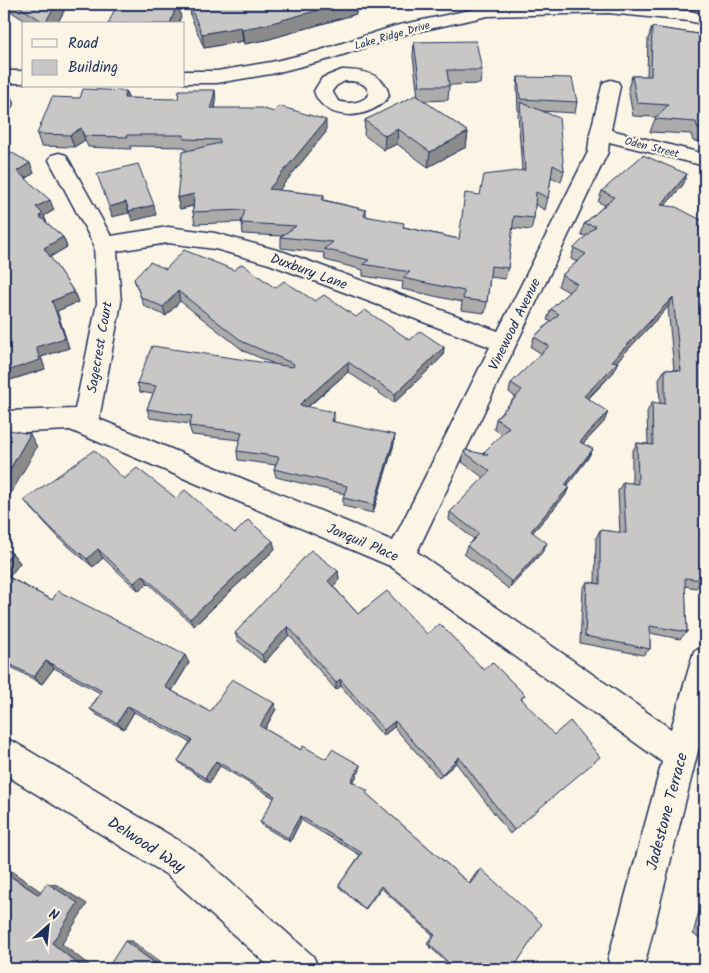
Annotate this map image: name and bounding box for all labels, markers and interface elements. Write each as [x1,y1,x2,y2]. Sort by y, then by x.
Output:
street label: Lake Ridge Drive [352,17,432,55]
legend [22,22,185,88]
text: Road [68,32,99,56]
text: Building [68,56,118,80]
street label: Oden Street [623,133,682,164]
street label: Duxbury Lane [267,248,351,296]
street label: Vinewood Avenue [483,274,547,374]
street label: Sagecrest Court [81,299,119,395]
street label: Jonquil Place [323,518,403,568]
street label: Jadestone Terrace [640,750,695,873]
street label: Delwood Way [102,811,191,880]
north arrow [22,900,72,950]
text: N [45,903,63,927]

